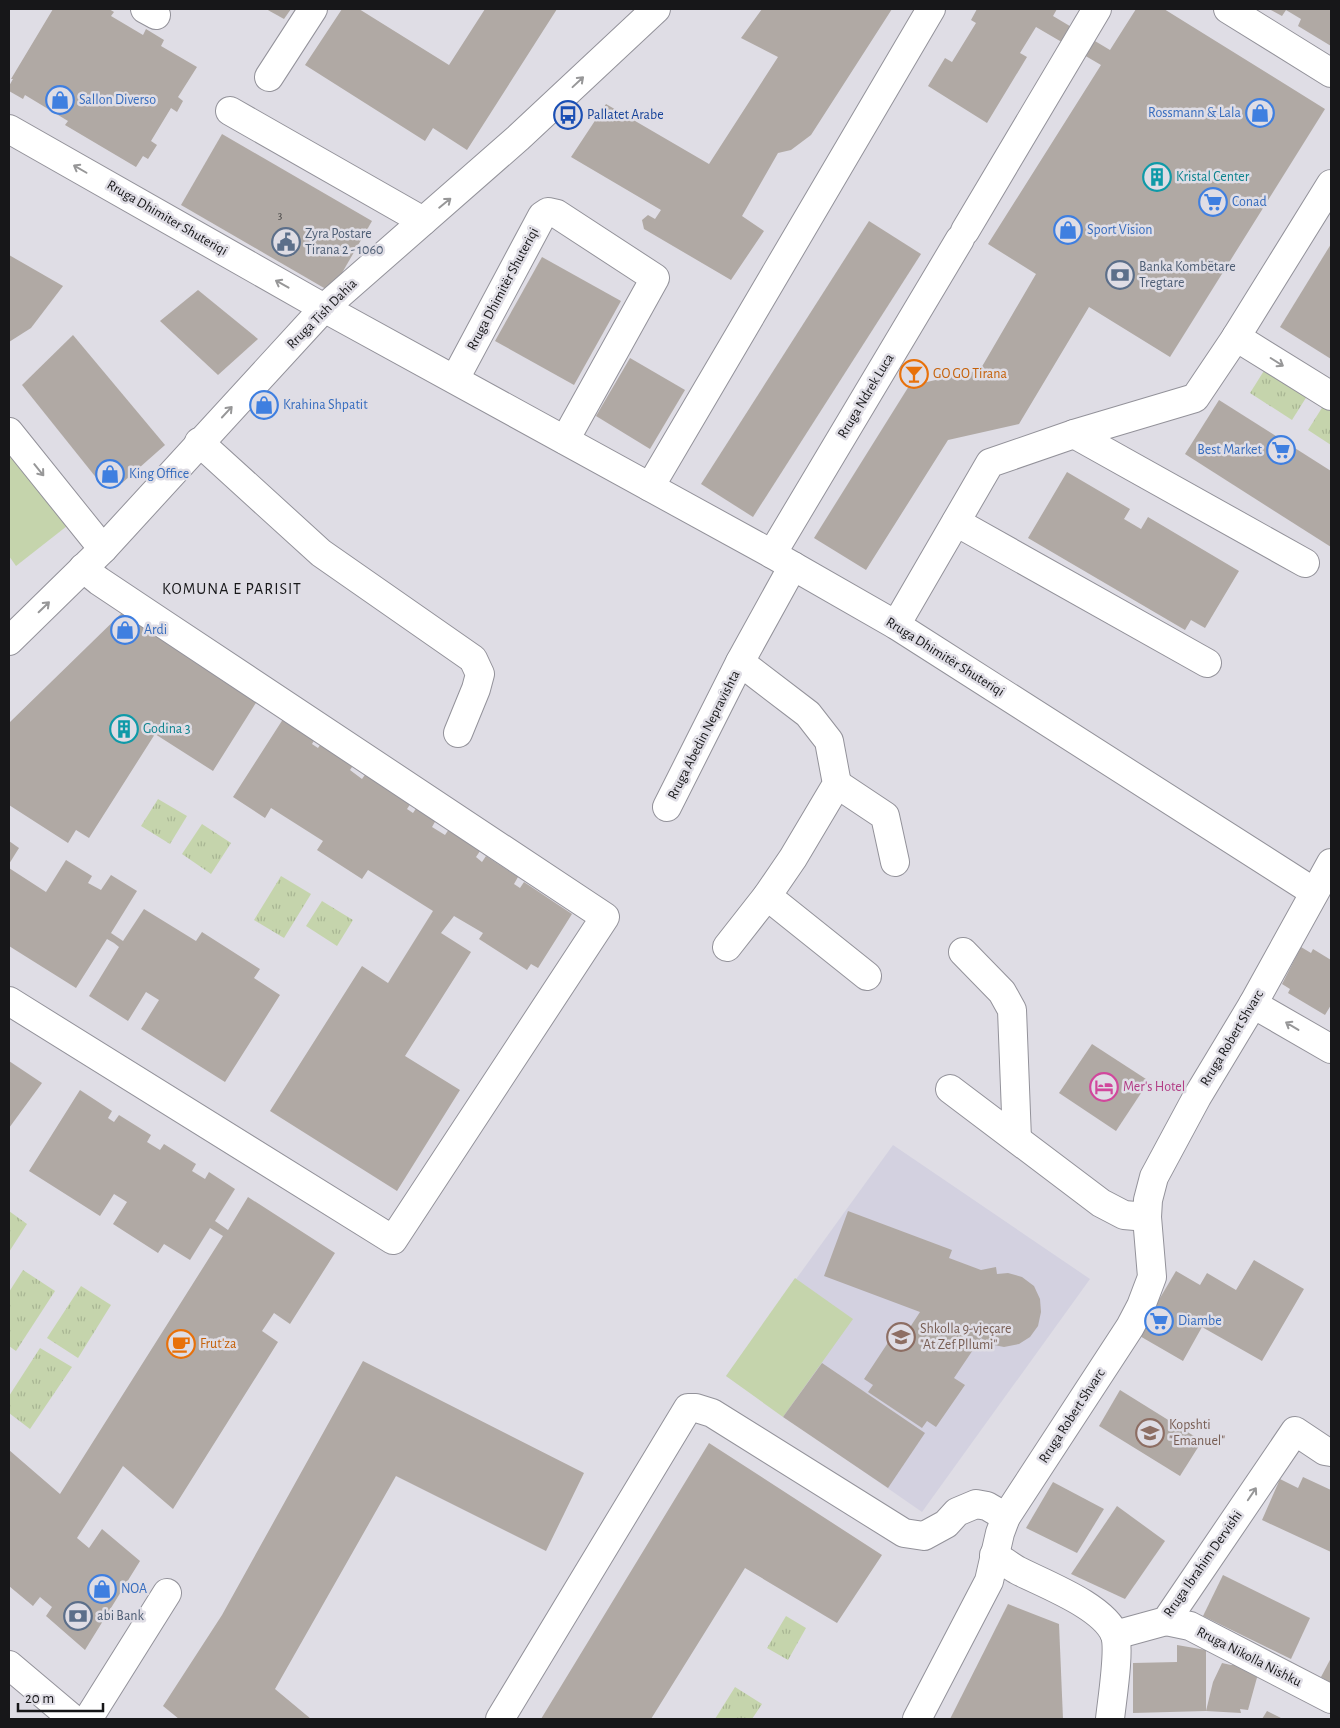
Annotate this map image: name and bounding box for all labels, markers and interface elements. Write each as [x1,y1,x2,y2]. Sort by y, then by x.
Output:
one-way arrow [572,76,585,88]
shop icon: Sallon Diverso [45,85,75,115]
place label: Sallon Diverso [79,93,156,107]
shop icon: Rossmann & Lala [1245,98,1275,128]
bus stop icon: Pallatet Arabe [553,100,583,130]
place label: Rossmann & Lala [1148,106,1242,120]
place label: Pallatet Arabe [587,108,664,122]
building icon: Kristal Center [1142,162,1172,192]
one-way arrow [73,164,88,173]
place label: Kristal Center [1176,170,1250,184]
street label: Rruga Dhimiter Shuteriqi [104,178,230,258]
supermarket icon: Conad [1198,187,1228,217]
place label: Conad [1232,195,1267,209]
one-way arrow [438,198,451,209]
house number: 3 [278,210,283,221]
shop icon: Sport Vision [1053,215,1083,245]
place label: Sport Vision [1087,223,1153,237]
street label: Rruga Dhimitër Shuteriqi [465,225,541,353]
public building icon: Zyra Postare Tirana 2 - 1060 [271,227,301,257]
place label: Zyra Postare Tirana 2 - 1060 [305,227,383,257]
bank icon: Banka Kombëtare Tregtare [1105,260,1135,290]
place label: Banka Kombëtare Tregtare [1139,260,1236,290]
street label: Rruga Tish Dahia [284,276,360,352]
one-way arrow [275,279,290,288]
street label: Rruga Ndrek Luca [835,351,897,441]
one-way arrow [1270,358,1284,368]
bar icon: GO GO Tirana [899,359,929,389]
place label: GO GO Tirana [933,367,1007,381]
shop icon: Krahina Shpatit [249,390,279,420]
place label: Krahina Shpatit [283,398,368,412]
one-way arrow [221,406,233,419]
supermarket icon: Best Market [1266,435,1296,465]
place label: Best Market [1197,443,1263,457]
shop icon: King Office [95,459,125,489]
one-way arrow [34,463,45,476]
place label: King Office [129,467,189,481]
district label: KOMUNA E PARISIT [162,581,302,597]
one-way arrow [37,601,50,613]
shop icon: Ardi [110,615,140,645]
street label: Rruga Dhimitër Shuteriqi [883,615,1007,699]
place label: Ardi [144,623,167,637]
street label: Rruga Abedin Nepravishta [665,668,743,802]
building icon: Godina 3 [109,714,139,744]
place label: Godina 3 [143,722,191,736]
street label: Rruga Robert Shvarc [1198,987,1266,1088]
one-way arrow [1286,1021,1300,1031]
hotel icon: Mer's Hotel [1089,1072,1119,1102]
place label: Mer's Hotel [1123,1080,1185,1094]
supermarket icon: Diambe [1144,1306,1174,1336]
place label: Diambe [1178,1314,1222,1328]
school or university icon: Shkolla 9-vjeçare "At Zef Pllumi" [886,1322,916,1352]
place label: Shkolla 9-vjeçare "At Zef Pllumi" [920,1322,1012,1352]
cafe icon: Frut'za [166,1329,196,1359]
place label: Frut'za [200,1337,237,1351]
street label: Rruga Robert Shvarc [1036,1366,1108,1466]
school or university icon: Kopshti "Emanuel" [1135,1418,1165,1448]
place label: Kopshti "Emanuel" [1169,1418,1225,1448]
one-way arrow [1247,1487,1257,1501]
street label: Rruga Ibrahim Dervishi [1161,1508,1245,1620]
shop icon: NOA [87,1574,117,1604]
place label: NOA [121,1582,147,1596]
bank icon: abi Bank [63,1601,93,1631]
place label: abi Bank [97,1609,144,1623]
street label: Rruga Nikolla Nishku [1194,1625,1304,1689]
scale bar [18,1680,102,1712]
text: 20 m [25,1691,54,1706]

